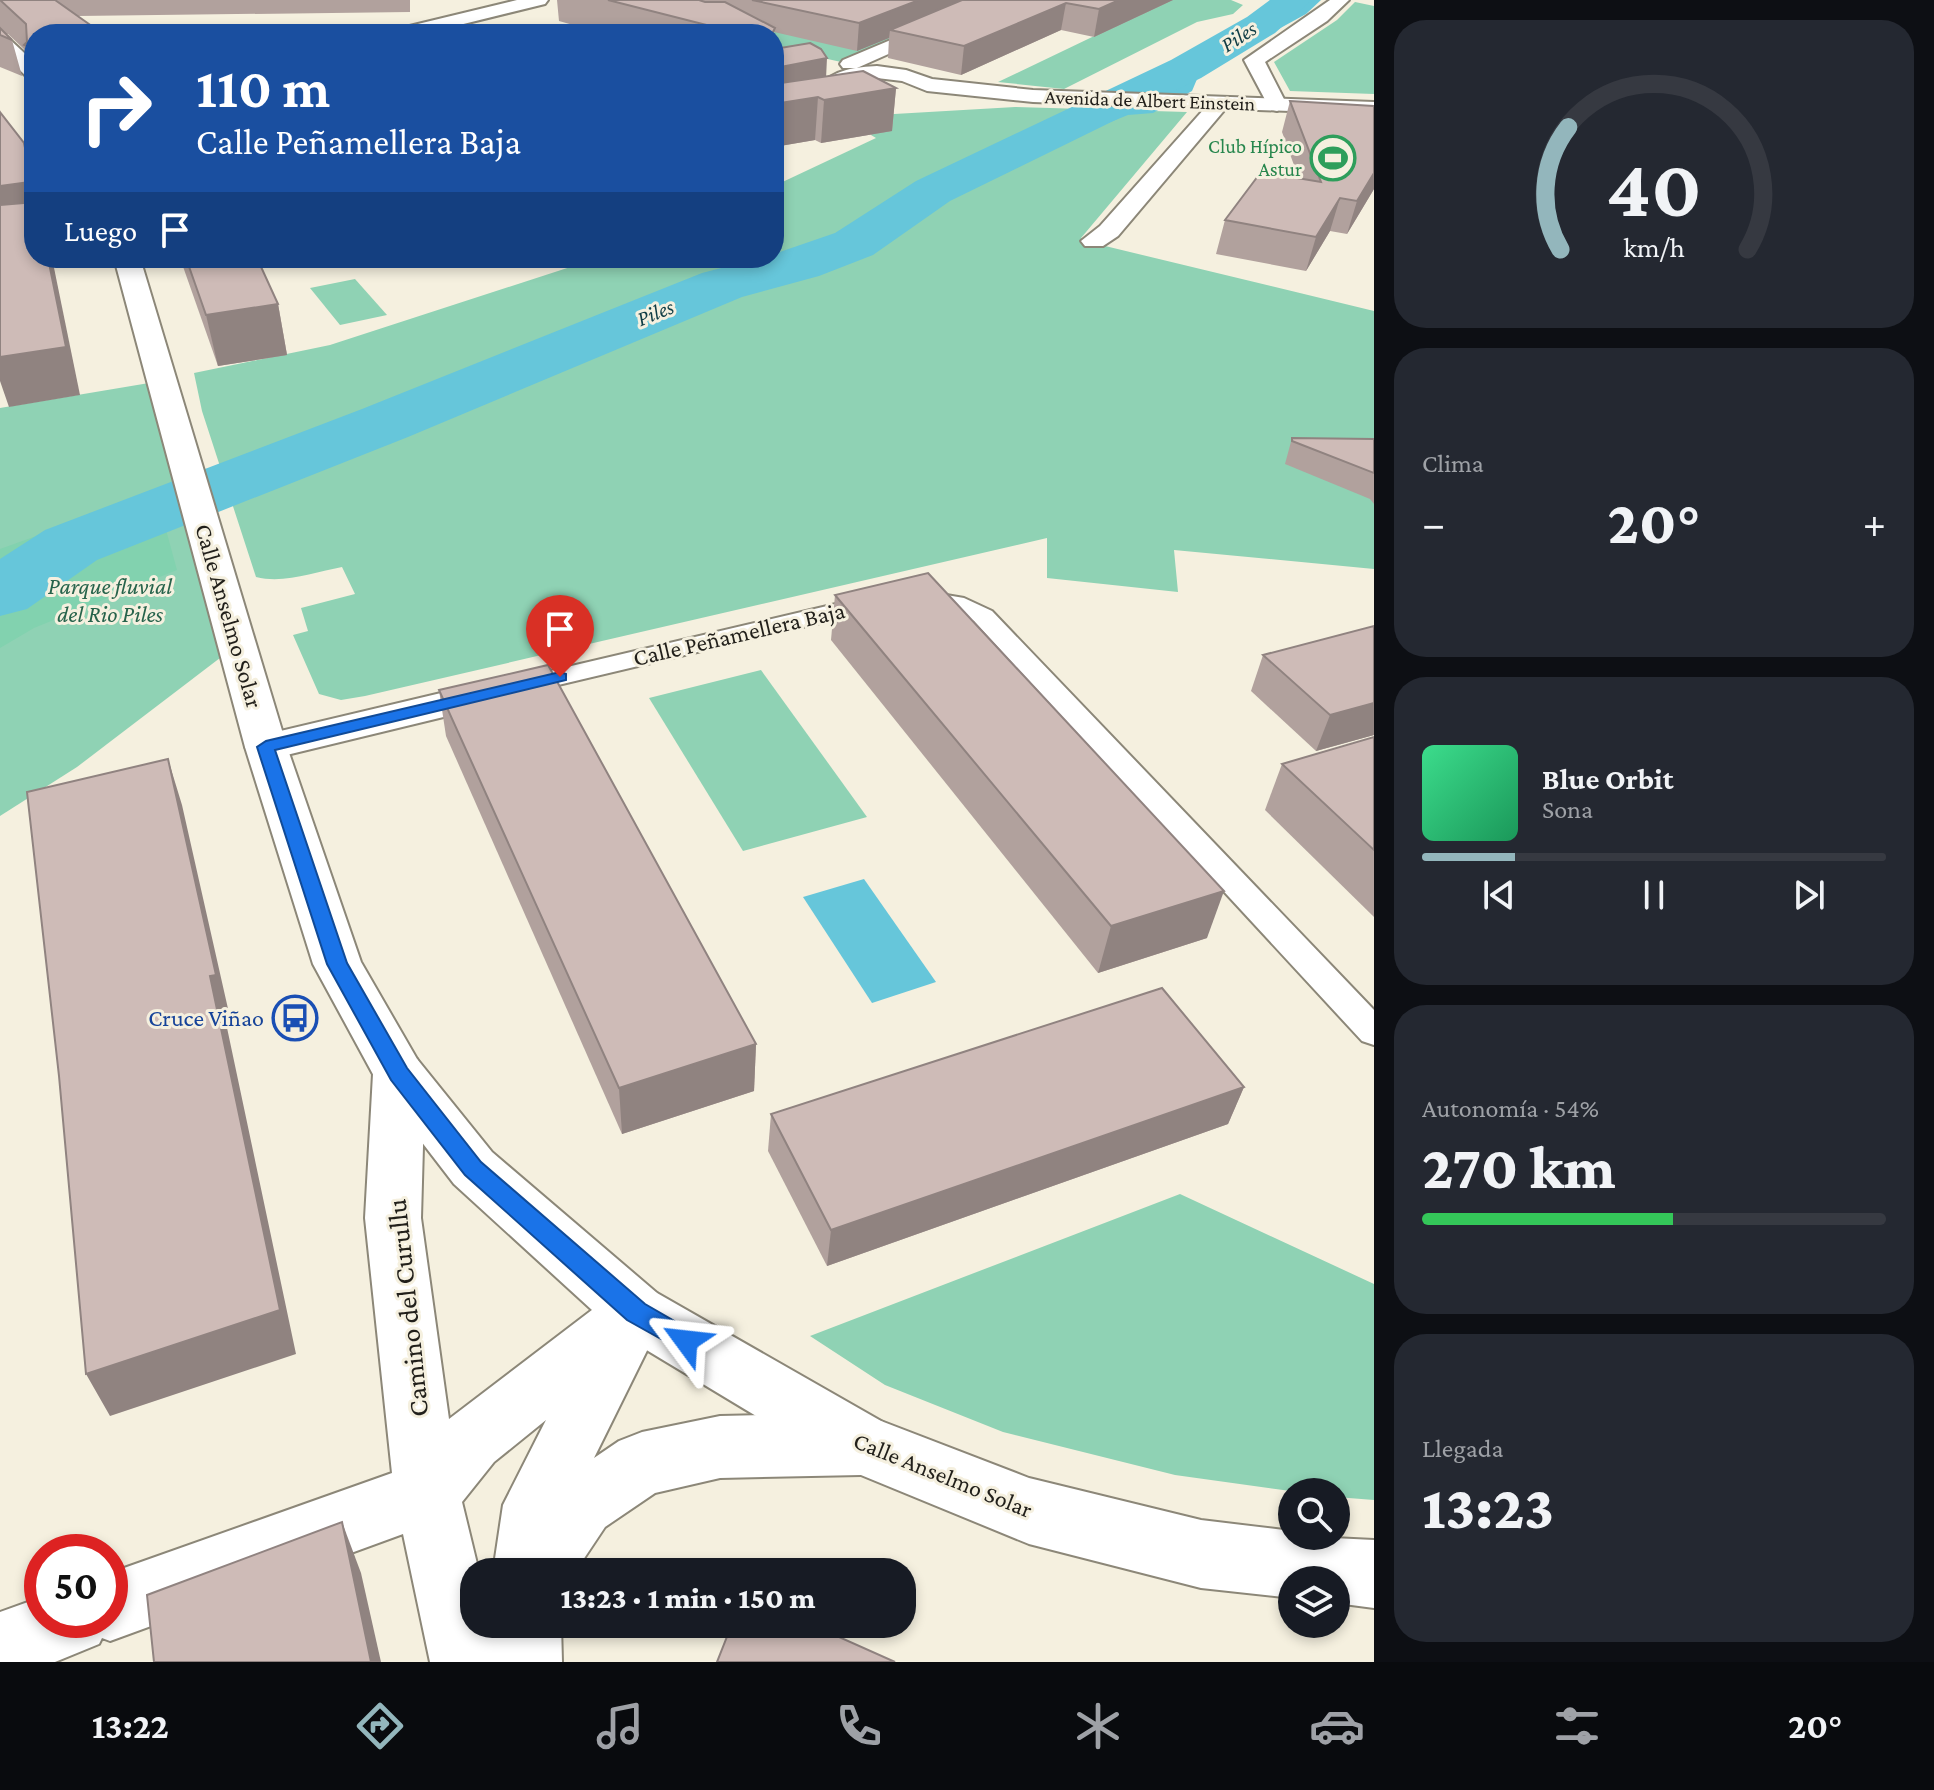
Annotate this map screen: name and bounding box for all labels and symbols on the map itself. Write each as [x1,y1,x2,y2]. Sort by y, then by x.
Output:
water label: Piles [1216,16,1261,57]
street label: Avenida de Albert Einstein [1044,85,1256,115]
sports icon: Club Hípico Astur [1309,134,1357,182]
place label: Club Hípico Astur [1208,135,1302,180]
water label: Piles [633,294,677,331]
street label: Calle Anselmo Solar [190,521,269,712]
park label: Parque fluvial del Rio Piles [48,572,173,627]
pin [526,595,594,677]
street label: Calle Peñamellera Baja [630,596,848,671]
bus stop icon: Cruce Viñao [271,994,319,1042]
place label: Cruce Viñao [148,1004,264,1031]
street label: Camino del Curullu [381,1197,434,1418]
position arrow [644,1299,728,1383]
street label: Calle Anselmo Solar [850,1426,1037,1523]
speed limit sign: 50 [24,1534,128,1638]

